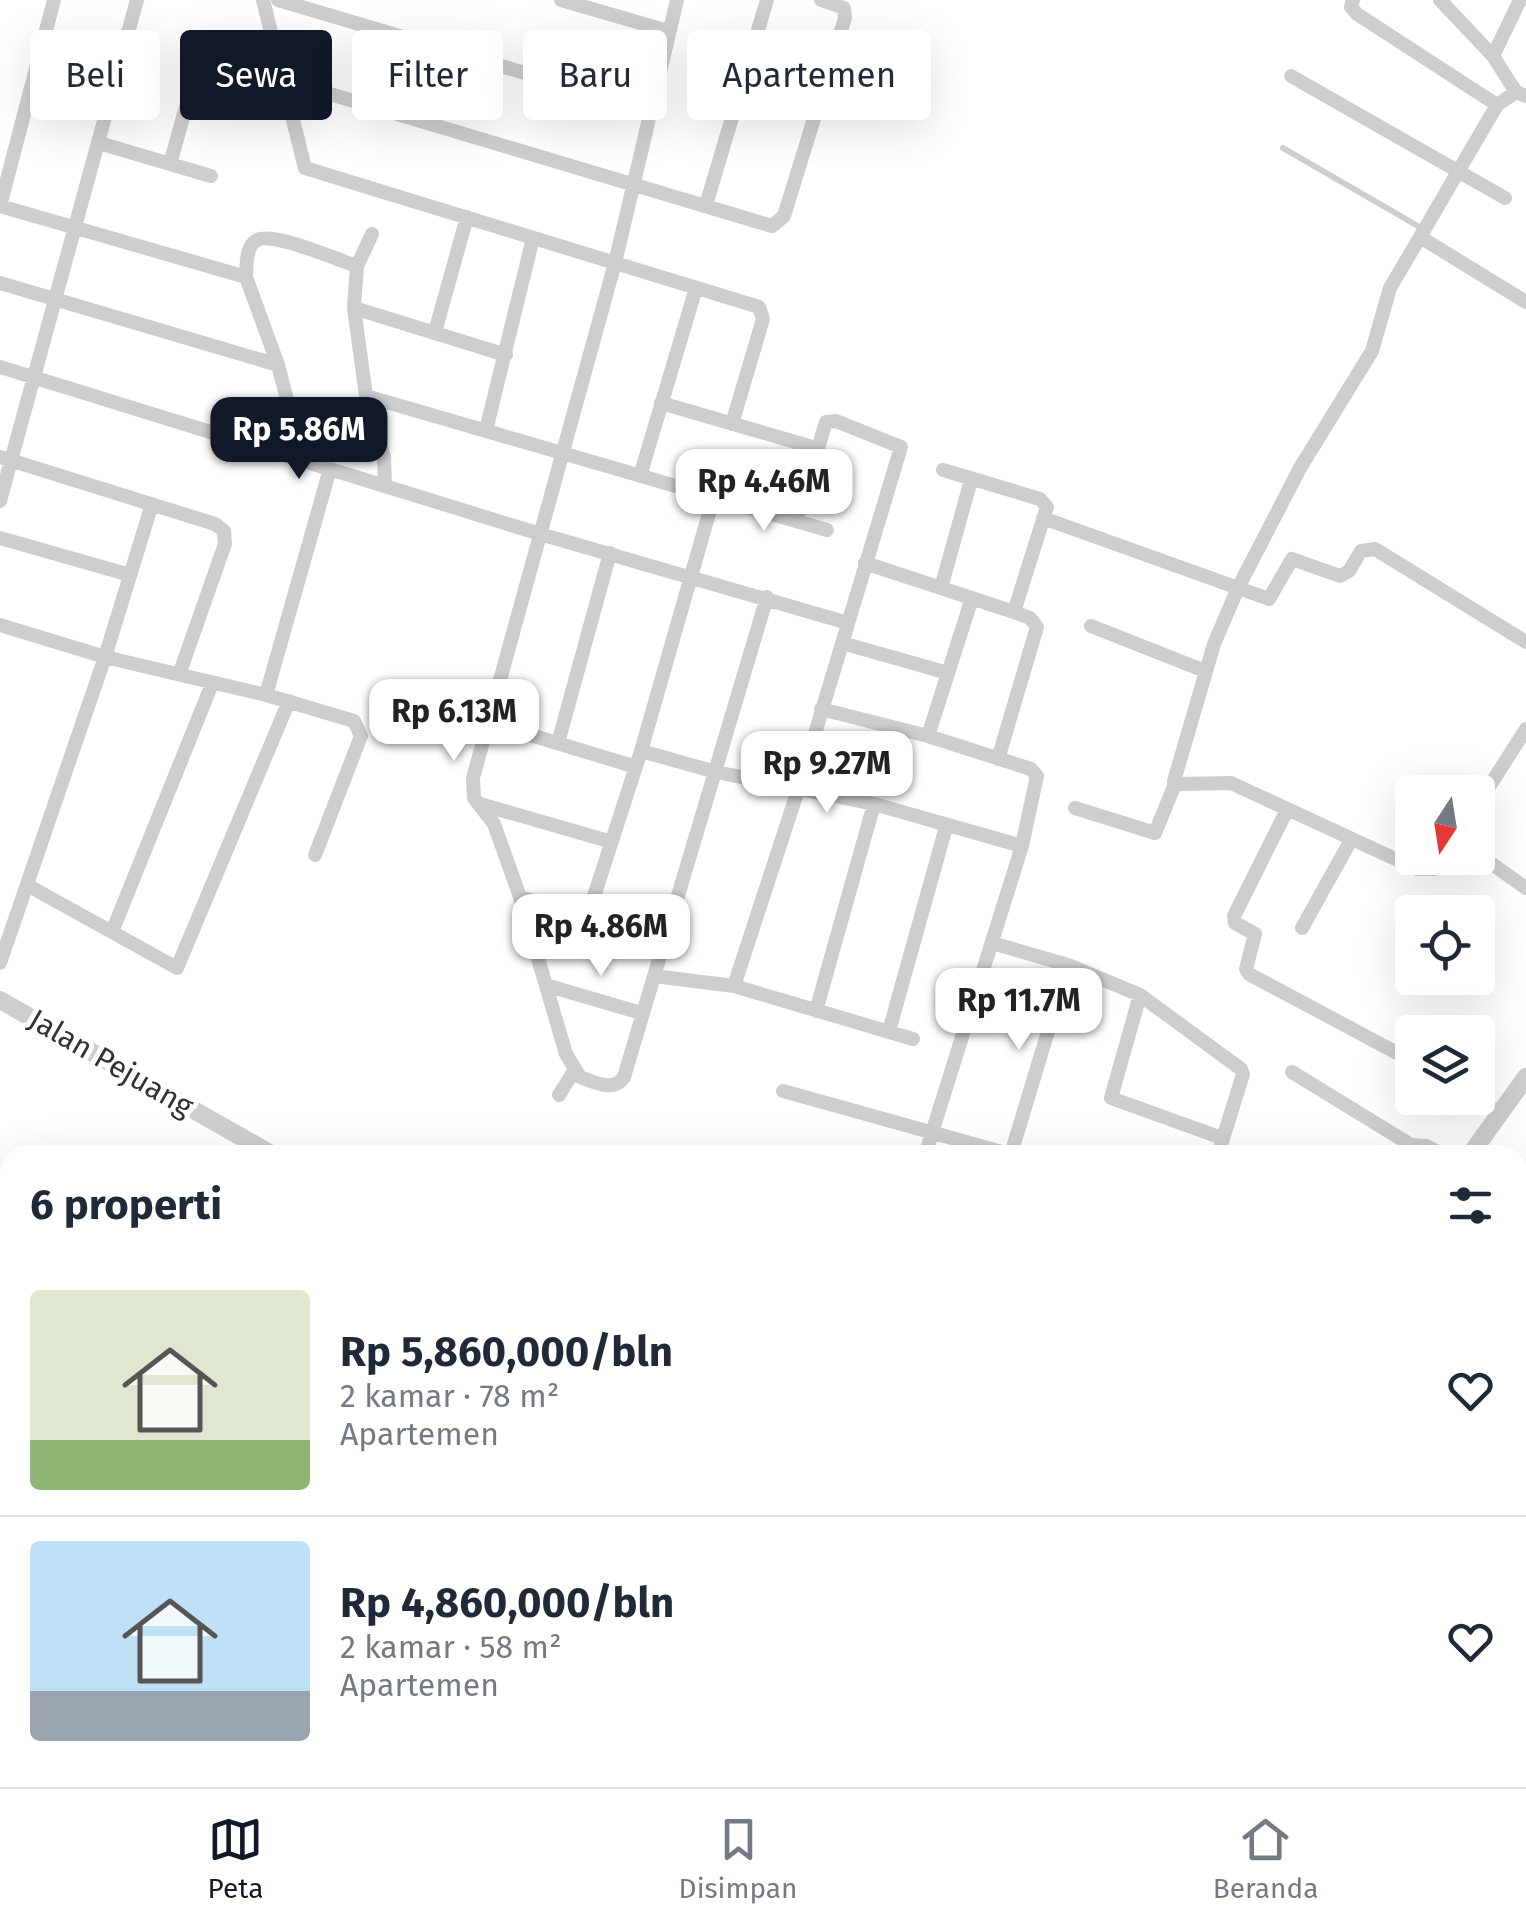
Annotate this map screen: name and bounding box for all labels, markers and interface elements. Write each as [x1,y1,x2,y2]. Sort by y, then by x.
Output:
chip: Beli [30,30,160,120]
chip: Sewa [180,30,332,120]
chip: Filter [352,30,503,120]
chip: Baru [523,30,667,120]
chip: Apartemen [687,30,931,120]
pin: Rp 5.86M [196,397,402,482]
text: Rp 5.86M [232,410,366,448]
pin: Rp 4.46M [661,449,867,534]
text: Rp 4.46M [698,462,830,500]
pin: Rp 6.13M [351,679,557,764]
text: Rp 6.13M [391,692,517,730]
pin: Rp 9.27M [724,731,930,816]
text: Rp 9.27M [763,744,891,782]
north arrow [1395,775,1495,875]
map controls [1395,775,1495,1115]
pin: Rp 4.86M [498,894,704,979]
button: locate [1395,895,1495,995]
text: Rp 4.86M [534,907,668,945]
pin: Rp 11.7M [916,968,1122,1053]
text: Rp 11.7M [957,981,1081,1019]
street label: Jalan Pejuang [22,1001,200,1125]
button: layers [1395,1015,1495,1115]
icon: filters [1443,1178,1498,1233]
text: 6 properti [30,1180,222,1230]
text: Rp 5,860,000/bln [340,1327,673,1377]
icon: home [110,1330,230,1450]
icon: heart [1443,1363,1498,1418]
text: 2 kamar · 78 m² [340,1377,559,1415]
text: Apartemen [340,1415,499,1453]
text: Rp 4,860,000/bln [340,1578,674,1628]
icon: home [110,1581,230,1701]
icon: heart [1443,1614,1498,1669]
text: 2 kamar · 58 m² [340,1628,562,1666]
text: Apartemen [340,1666,499,1704]
tab: Peta [208,1812,263,1905]
tab: Disimpan [679,1812,797,1905]
tab: Beranda [1213,1812,1318,1905]

